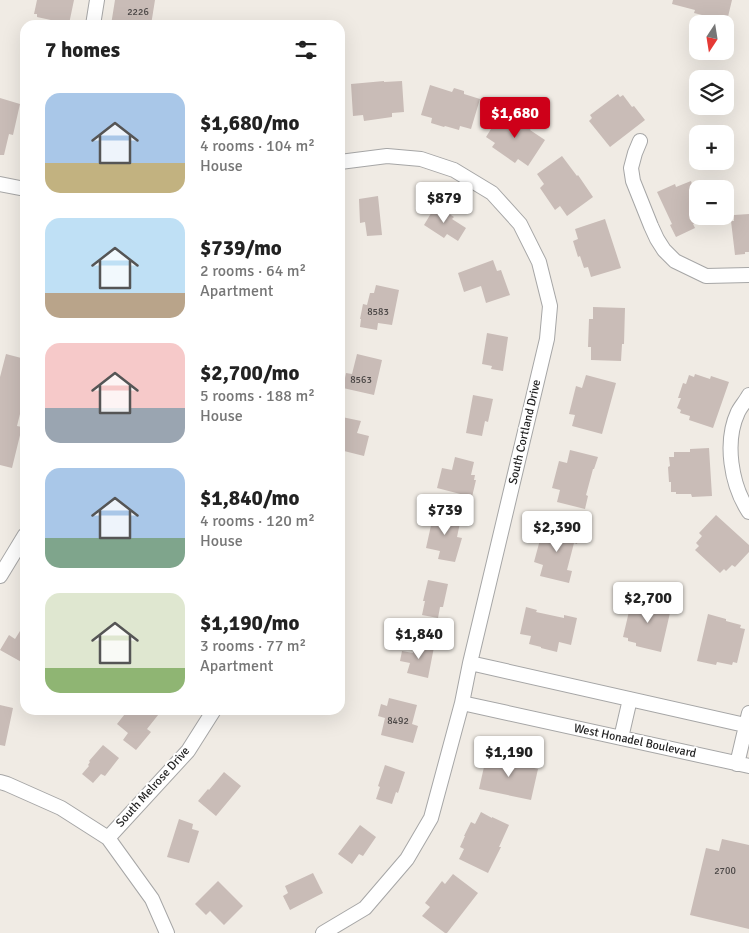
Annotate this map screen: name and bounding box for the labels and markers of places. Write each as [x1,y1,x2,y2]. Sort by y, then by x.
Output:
pin: $1,680 [474,96,556,139]
pin: $879 [414,182,474,224]
pin: $739 [415,494,475,536]
pin: $2,390 [516,510,598,553]
pin: $2,700 [607,582,689,624]
pin: $1,840 [378,618,460,660]
pin: $1,190 [468,736,550,778]

